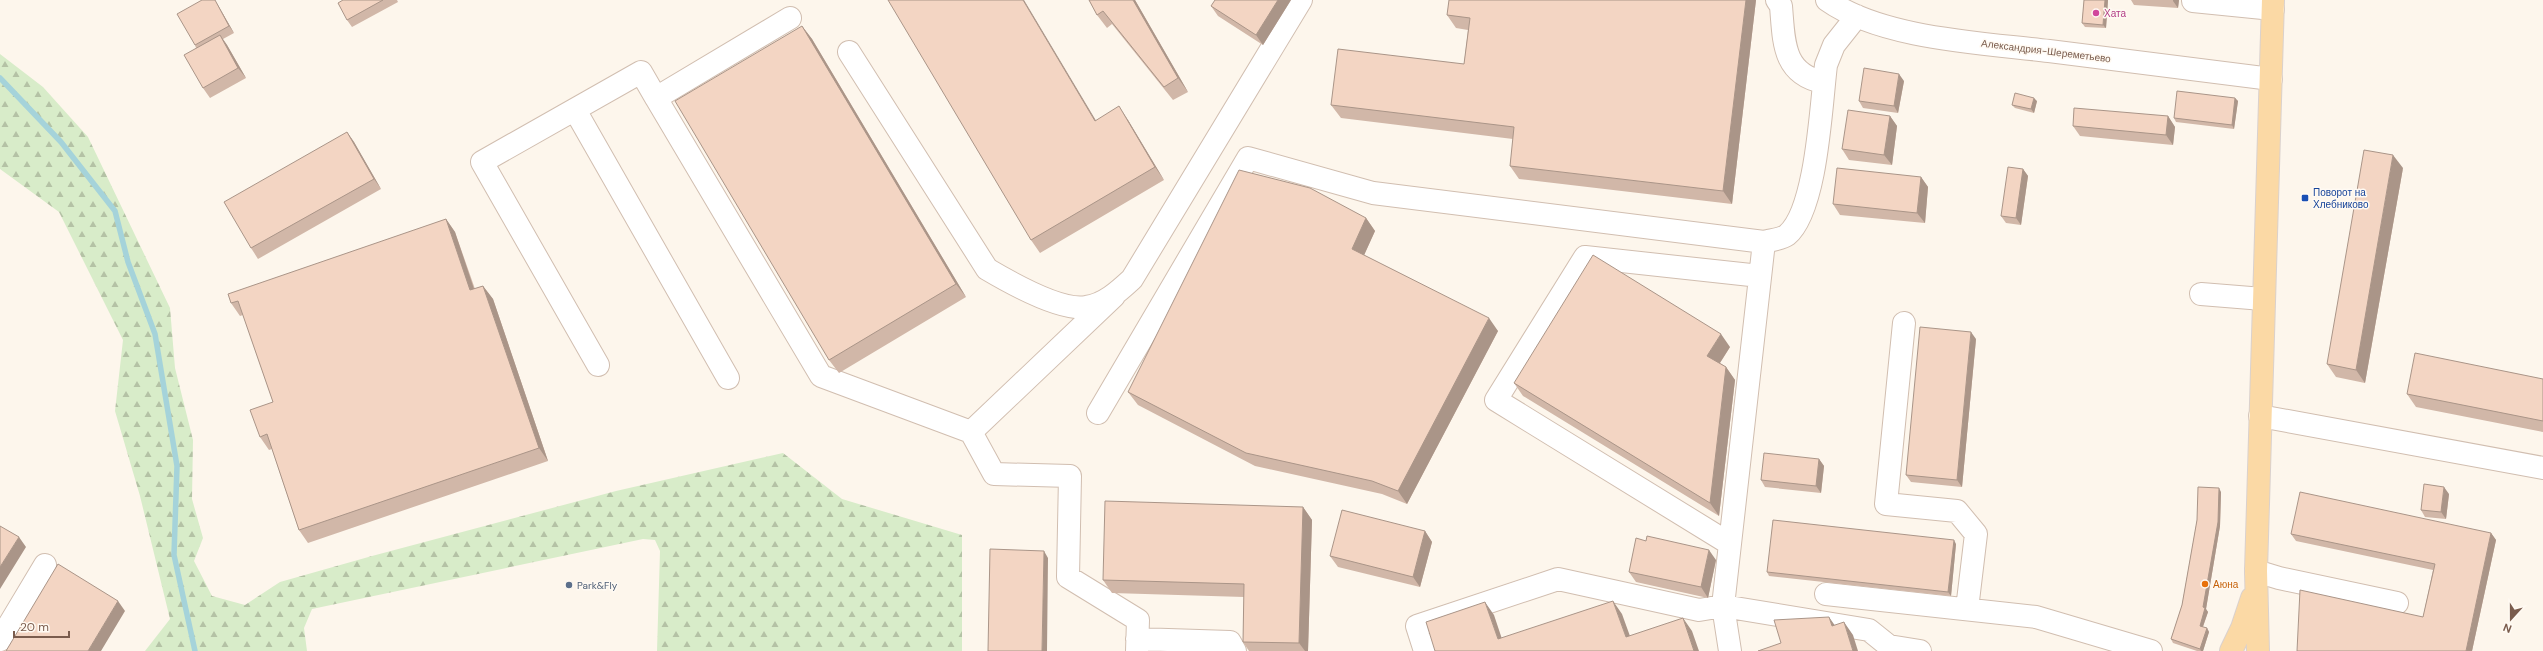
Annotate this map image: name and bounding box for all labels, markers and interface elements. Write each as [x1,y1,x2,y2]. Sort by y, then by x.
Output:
place label: Хата [2104,7,2126,20]
marker: Хата [2091,8,2101,18]
street label: Александрия-Шереметьево [1980,37,2112,65]
place label: Поворот на Хлебниково [2313,186,2369,211]
marker: Поворот на Хлебниково [2300,193,2310,203]
place label: Аюна [2213,578,2239,591]
place label: Park&Fly [577,579,618,592]
marker: Аюна [2200,579,2210,589]
marker: Park&Fly [564,580,574,590]
north arrow [2491,599,2531,639]
scale bar [14,613,69,639]
text: 20 m [20,619,49,635]
text: N [2501,620,2514,636]

